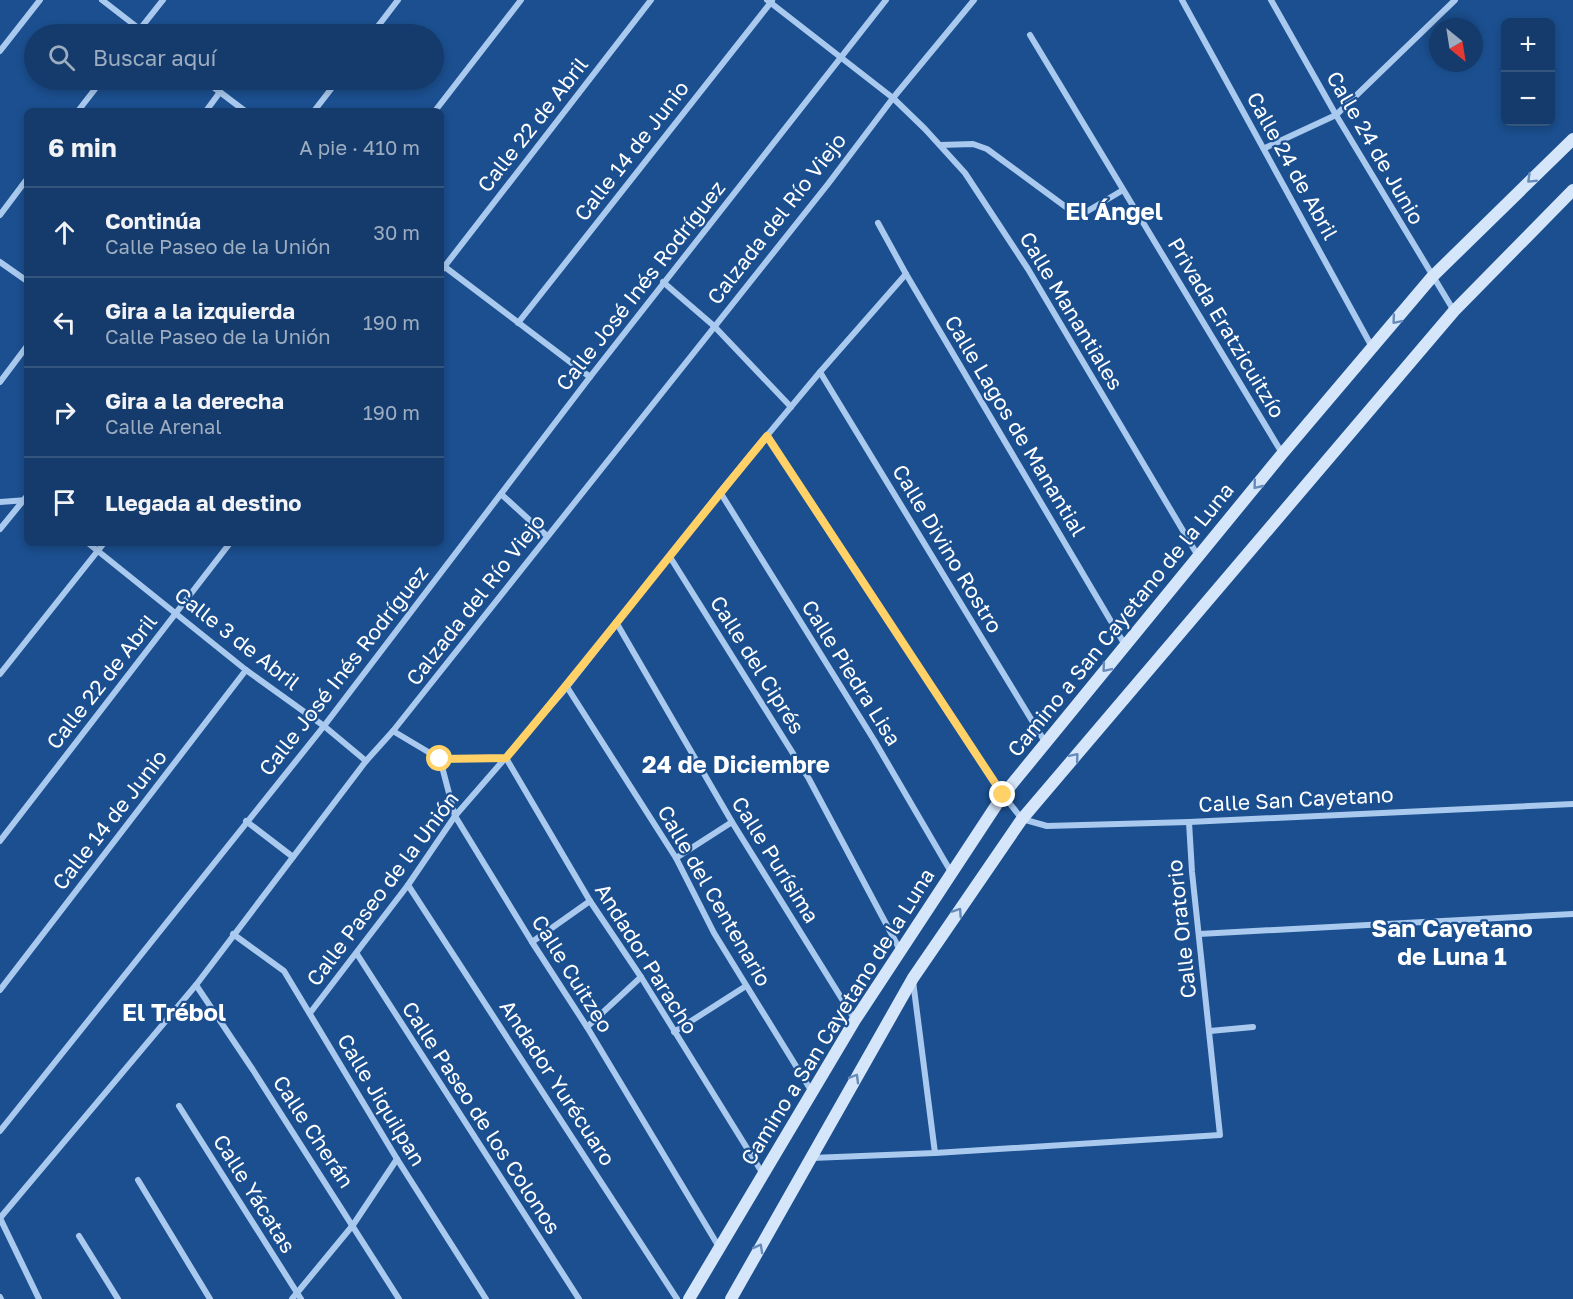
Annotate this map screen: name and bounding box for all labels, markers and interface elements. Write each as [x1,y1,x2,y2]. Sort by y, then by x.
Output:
north arrow [1429,18,1483,72]
map controls [1501,18,1555,126]
button: + [1501,18,1555,72]
search box [24,24,444,90]
icon: search [45,41,78,74]
text: Buscar aquí [93,44,216,71]
street label: Calle 22 de Abril [471,52,593,197]
street label: Calle 24 de Junio [1321,66,1430,229]
button: − [1501,72,1555,126]
street label: Calle 14 de Junio [568,75,694,226]
street label: Calle 24 de Abril [1242,87,1344,244]
street label: Calzada del Río Viejo [701,127,851,309]
text: 6 min [48,132,117,163]
text: A pie · 410 m [299,135,420,159]
one-way arrow [1528,172,1539,183]
street label: Calle José Inés Rodríguez [550,175,730,396]
district label: El Ángel [1065,196,1163,225]
text: Continúa [105,207,201,234]
icon: ahead [48,216,81,249]
text: 30 m [373,220,420,244]
street label: Calle Manantiales [1014,227,1129,394]
street label: Privada Eratzicuitzío [1163,233,1291,422]
text: Calle Paseo de la Unión [105,234,331,258]
text: Gira a la izquierda [105,297,295,324]
icon: left [48,306,81,339]
text: 190 m [363,310,420,334]
street label: Calle Lagos de Manantial [940,310,1092,541]
one-way arrow [1392,313,1403,324]
text: Calle Paseo de la Unión [105,324,331,348]
text: Gira a la derecha [105,387,284,414]
icon: right [48,396,81,429]
text: 190 m [363,400,420,424]
text: Calle Arenal [105,414,222,438]
street label: Calle Divino Rostro [887,459,1008,638]
street label: Camino a San Cayetano de la Luna [1001,477,1239,762]
one-way arrow [1253,478,1264,489]
icon: arrive [48,486,81,519]
text: Llegada al destino [105,489,302,516]
street label: Calzada del Río Viejo [400,508,550,690]
street label: Calle José Inés Rodríguez [253,560,433,781]
street label: Calle 3 de Abril [170,581,306,695]
street label: Calle del Ciprés [705,591,811,738]
street label: Calle Piedra Lisa [797,595,907,750]
street label: Calle 22 de Abril [40,609,162,754]
one-way arrow [1103,661,1114,672]
street label: Calle 14 de Junio [46,744,172,895]
route start [426,745,452,771]
district label: 24 de Diciembre [642,749,830,778]
one-way arrow [1067,753,1078,764]
route end [989,781,1015,807]
street label: Calle San Cayetano [1198,781,1394,817]
street label: Calle Paseo de la Unión [301,786,464,991]
street label: Calle Purísima [727,791,825,928]
street label: Calle del Centenario [652,800,777,991]
street label: Calle Oratorio [1161,858,1201,1000]
street label: Camino a San Cayetano de la Luna [735,863,940,1170]
street label: Andador Paracho [590,878,704,1039]
one-way arrow [951,908,962,919]
street label: Calle Cuitzeo [526,910,619,1037]
district label: San Cayetano de Luna 1 [1371,913,1533,970]
street label: Andador Yurécuaro [495,995,621,1170]
street label: Calle Paseo de los Colonos [397,996,567,1239]
district label: El Trébol [122,997,226,1026]
street label: Calle Jiquilpan [332,1029,432,1170]
street label: Calle Cherán [268,1070,360,1193]
one-way arrow [848,1074,859,1084]
street label: Calle Yácatas [208,1129,302,1258]
one-way arrow [752,1244,763,1254]

